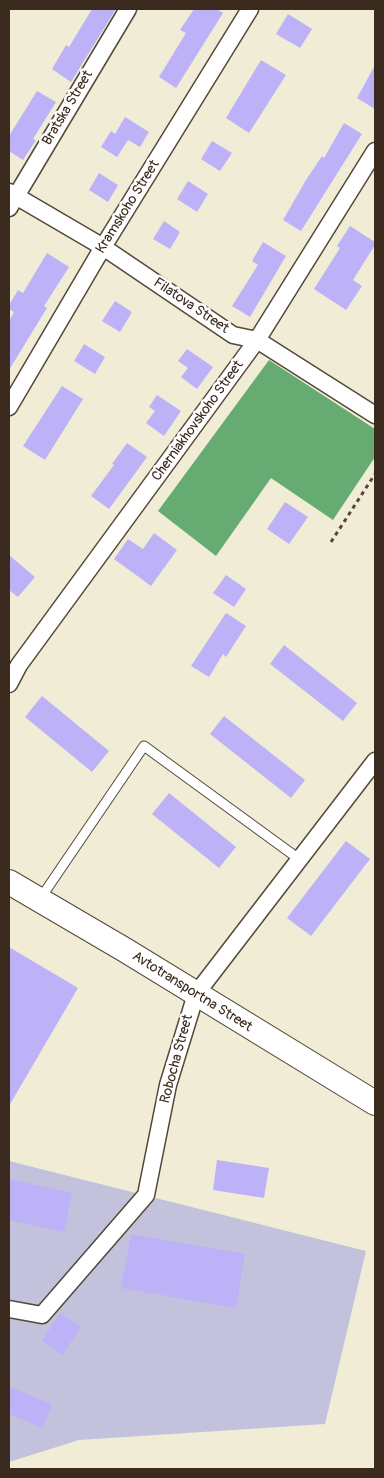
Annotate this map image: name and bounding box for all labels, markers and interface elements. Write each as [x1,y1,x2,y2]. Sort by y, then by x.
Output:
street label: Bratska Street [39,68,97,148]
street label: Kramskoho Street [93,157,163,257]
street label: Filatova Street [150,275,232,337]
street label: Cherniakhovskoho Street [149,357,247,485]
street label: Avtotransportna Street [129,948,255,1036]
street label: Robocha Street [157,1013,197,1105]

